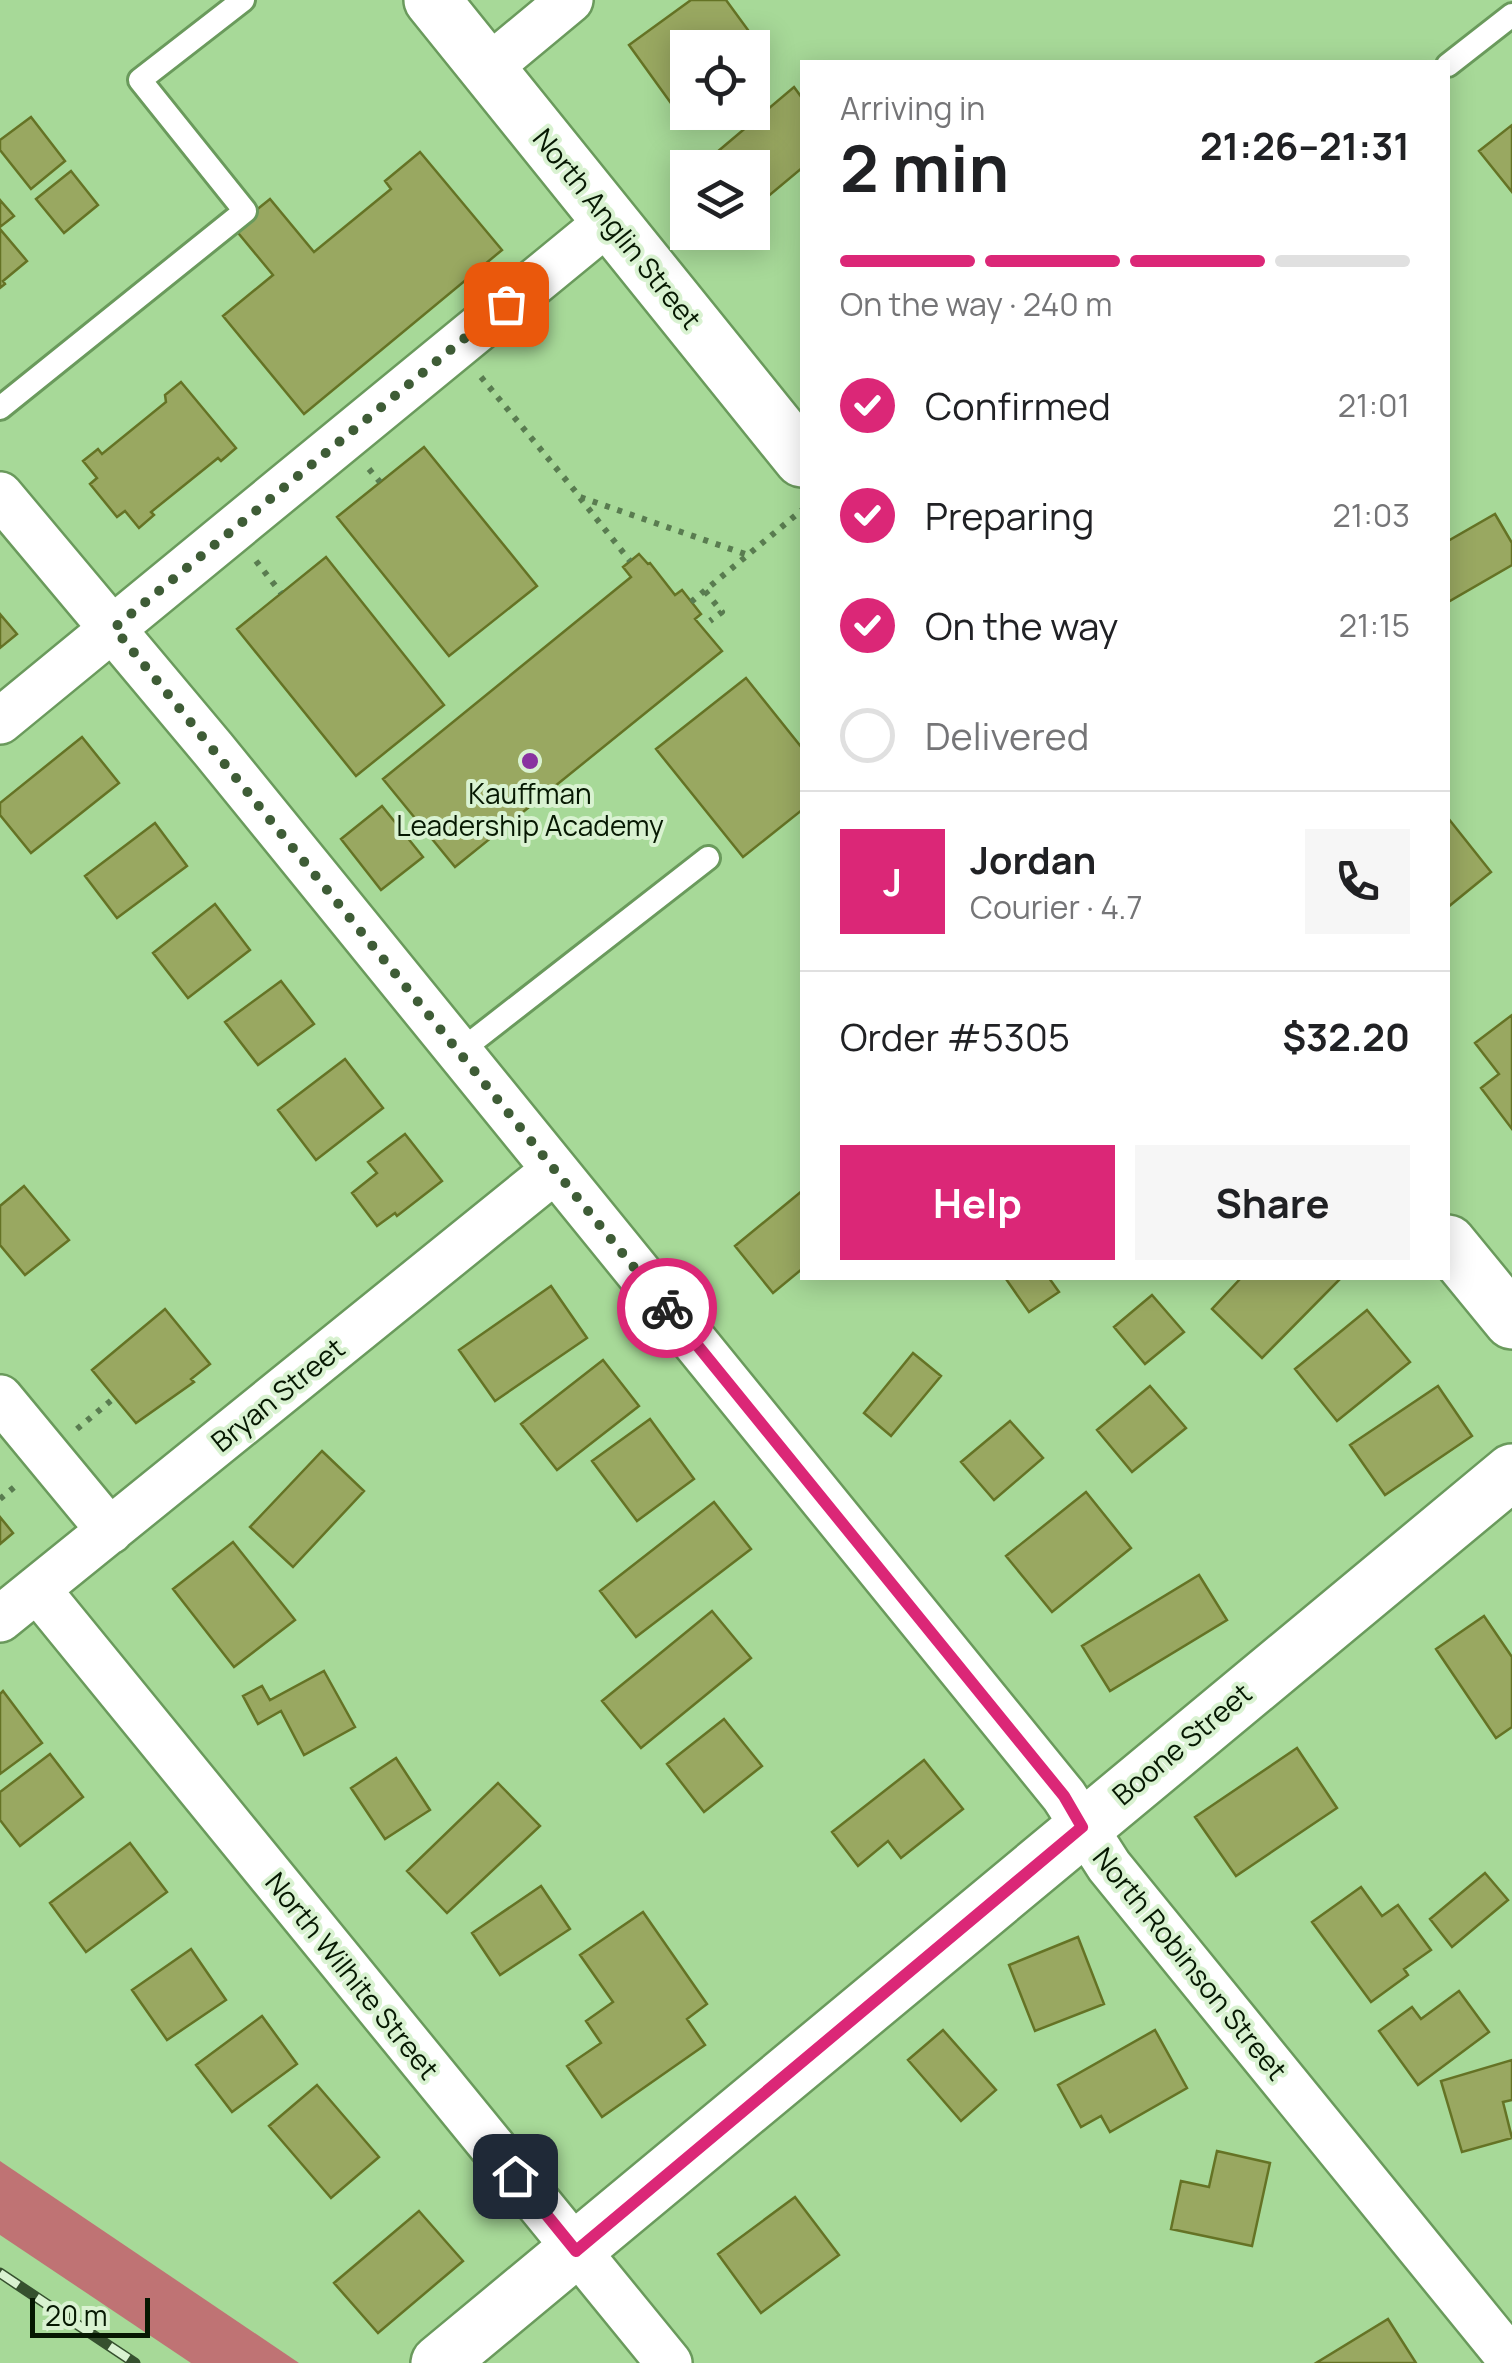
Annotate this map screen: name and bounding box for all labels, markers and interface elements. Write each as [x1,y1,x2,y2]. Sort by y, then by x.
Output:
map controls [670,30,770,250]
button: locate [670,30,770,130]
text: Arriving in [840,86,985,130]
text: 21:26–21:31 [1200,119,1410,171]
street label: North Anglin Street [525,120,711,337]
text: 2 min [840,123,1009,212]
button: layers [670,150,770,250]
pin [464,262,549,347]
icon: bag [479,277,534,332]
text: On the way · 240 m [840,282,1112,326]
icon: check [840,378,895,433]
text: Confirmed [925,379,1111,431]
text: 21:01 [1338,383,1410,427]
icon: check [840,488,895,543]
text: Preparing [925,489,1094,541]
text: 21:03 [1332,493,1410,537]
icon: check [840,598,895,653]
text: On the way [925,599,1118,651]
text: 21:15 [1339,603,1410,647]
text: Delivered [925,709,1089,761]
marker: Kauffman Leadership Academy [519,750,541,772]
place label: Kauffman Leadership Academy [396,774,664,844]
button: phone [1305,829,1410,934]
text: Jordan [970,833,1096,885]
text: J [883,855,902,907]
text: Courier · 4.7 [970,885,1143,929]
text: Order #5305 [840,1010,1070,1062]
text: $32.20 [1282,1010,1410,1062]
button: Help [840,1145,1115,1260]
button: Share [1135,1145,1410,1260]
courier [617,1258,717,1358]
icon: bike [640,1281,695,1336]
street label: Bryan Street [203,1329,352,1460]
street label: Boone Street [1104,1674,1259,1813]
street label: North Robinson Street [1085,1839,1296,2088]
street label: North Wilhite Street [257,1864,448,2087]
pin [473,2134,558,2219]
icon: home [488,2149,543,2204]
scale bar [30,2293,150,2338]
text: 20 m [45,2296,107,2334]

